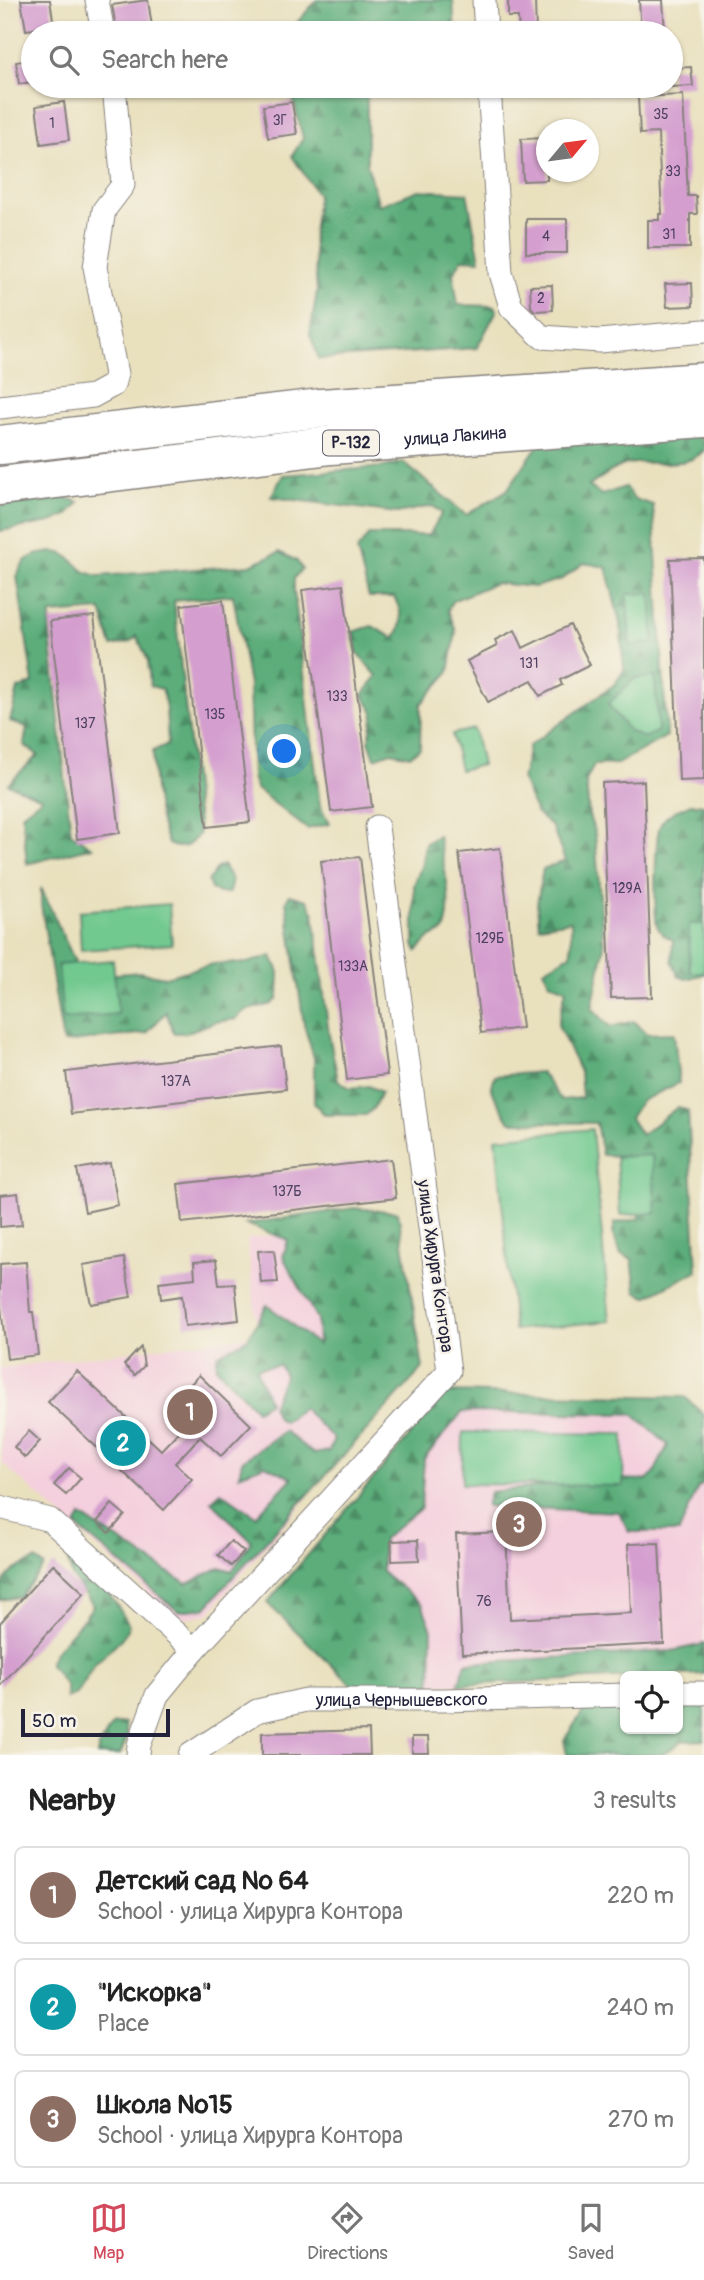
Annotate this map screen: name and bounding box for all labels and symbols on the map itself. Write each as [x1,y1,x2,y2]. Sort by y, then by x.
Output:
house number: 35 [653,106,669,123]
house number: 3Г [273,112,287,129]
house number: 1 [49,115,55,132]
north arrow [536,119,599,182]
house number: 33 [665,163,681,180]
house number: 31 [662,226,676,243]
house number: 4 [542,228,550,245]
house number: 2 [537,290,545,307]
street label: улица Лакина [402,421,507,451]
road number: Р-132 [323,430,379,456]
house number: 131 [520,655,538,672]
house number: 133 [326,688,348,705]
house number: 135 [205,706,225,723]
house number: 137 [75,715,96,732]
your location [267,734,301,768]
house number: 129А [612,880,642,897]
house number: 129Б [476,930,504,947]
house number: 133А [338,958,368,975]
house number: 137А [161,1073,191,1090]
street label: улица Хирурга Контора [411,1177,458,1354]
house number: 137Б [272,1183,302,1200]
pin: 1 [167,1386,213,1438]
pin: 2 [100,1417,146,1469]
pin: 3 [496,1498,542,1550]
house number: 76 [476,1593,492,1610]
street label: улица Чернышевского [315,1687,488,1712]
scale bar [21,1706,170,1738]

